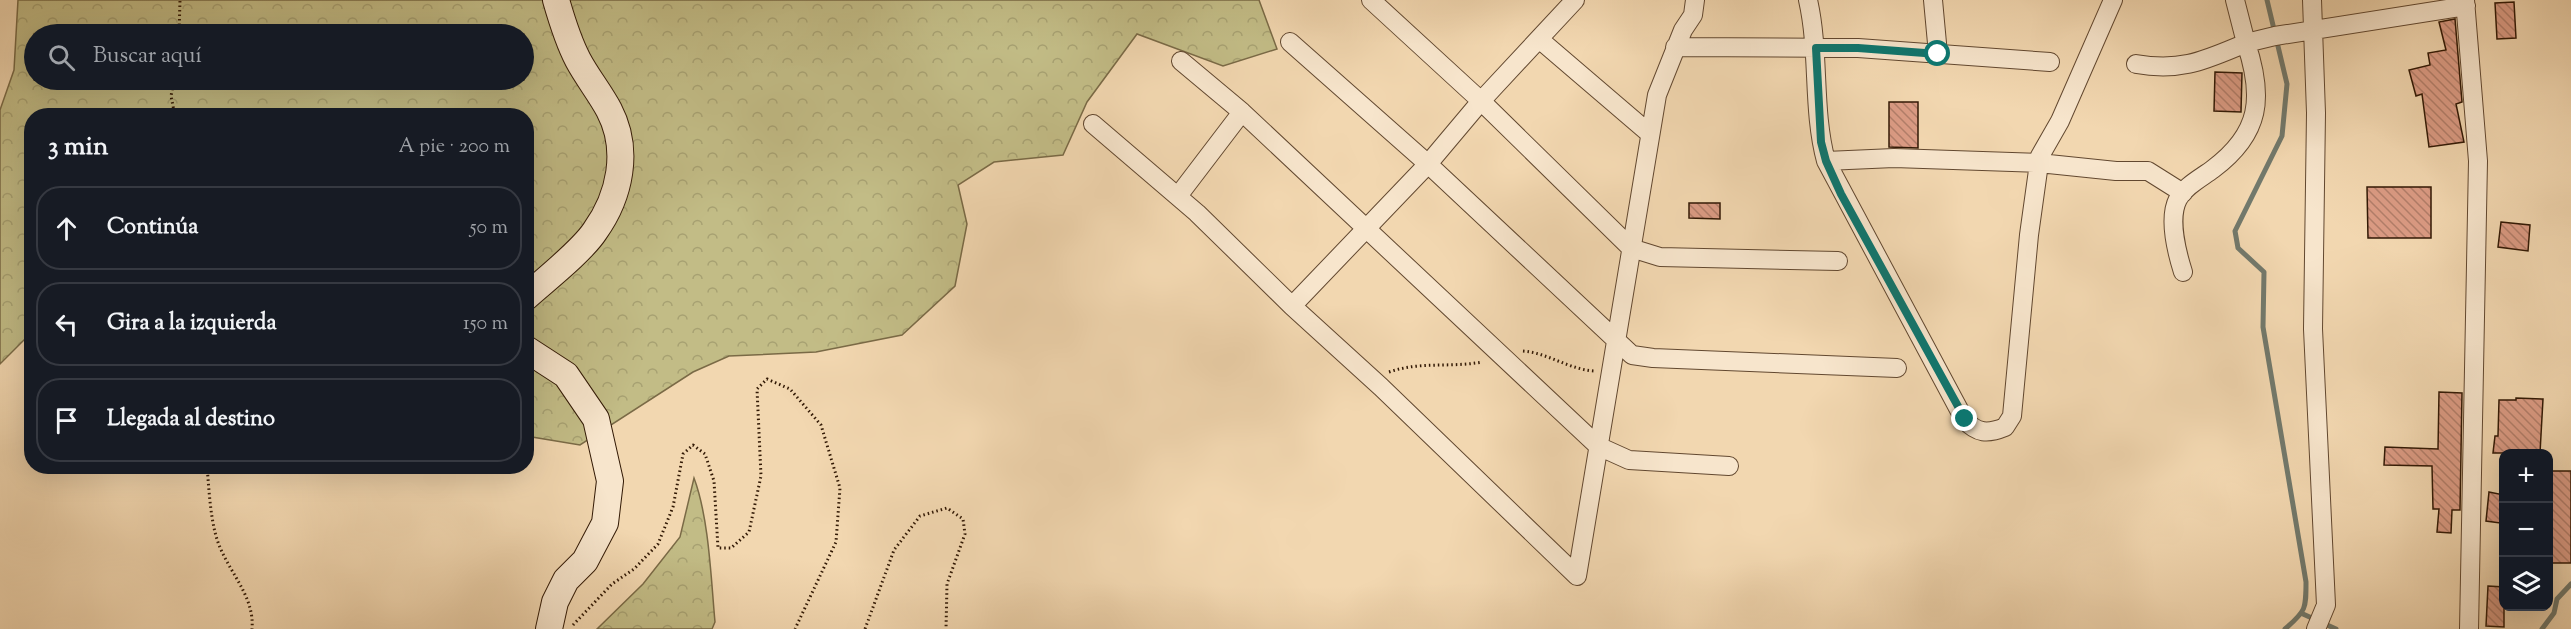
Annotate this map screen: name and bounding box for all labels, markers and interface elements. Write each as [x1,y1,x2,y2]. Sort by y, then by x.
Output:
search box [24,24,534,90]
route start [1924,40,1950,66]
icon: search [45,41,78,74]
text: Buscar aquí [93,41,202,73]
text: 3 min [48,129,108,166]
text: A pie · 200 m [399,133,510,162]
icon: ahead [50,212,83,245]
text: Continúa [107,212,198,244]
text: 50 m [470,214,508,243]
icon: left [50,308,83,341]
text: Gira a la izquierda [107,308,277,340]
text: 150 m [463,310,508,339]
icon: arrive [50,404,83,437]
text: Llegada al destino [107,404,275,436]
route end [1951,405,1977,431]
map controls [2499,449,2553,611]
button: + [2499,449,2553,503]
button: − [2499,503,2553,557]
button: layers [2499,557,2553,611]

